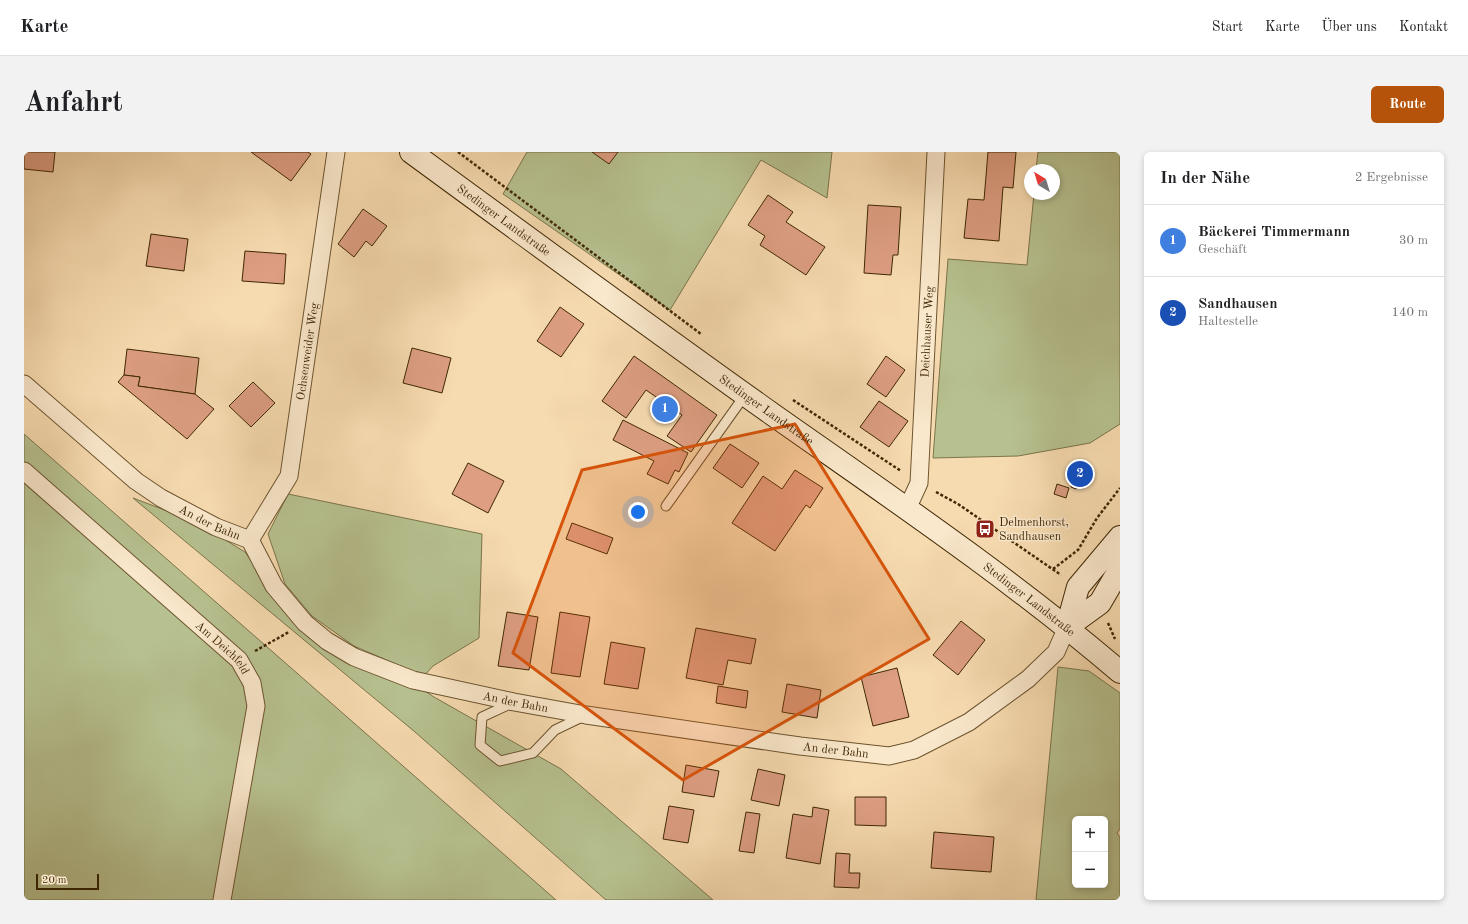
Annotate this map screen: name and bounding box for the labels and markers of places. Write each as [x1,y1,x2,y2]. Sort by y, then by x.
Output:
pin: 1 [652,394,678,424]
pin: 2 [1067,459,1093,489]
place label: Delmenhorst, Sandhausen [999,517,1069,543]
bus stop icon: Delmenhorst, Sandhausen [974,518,996,540]

